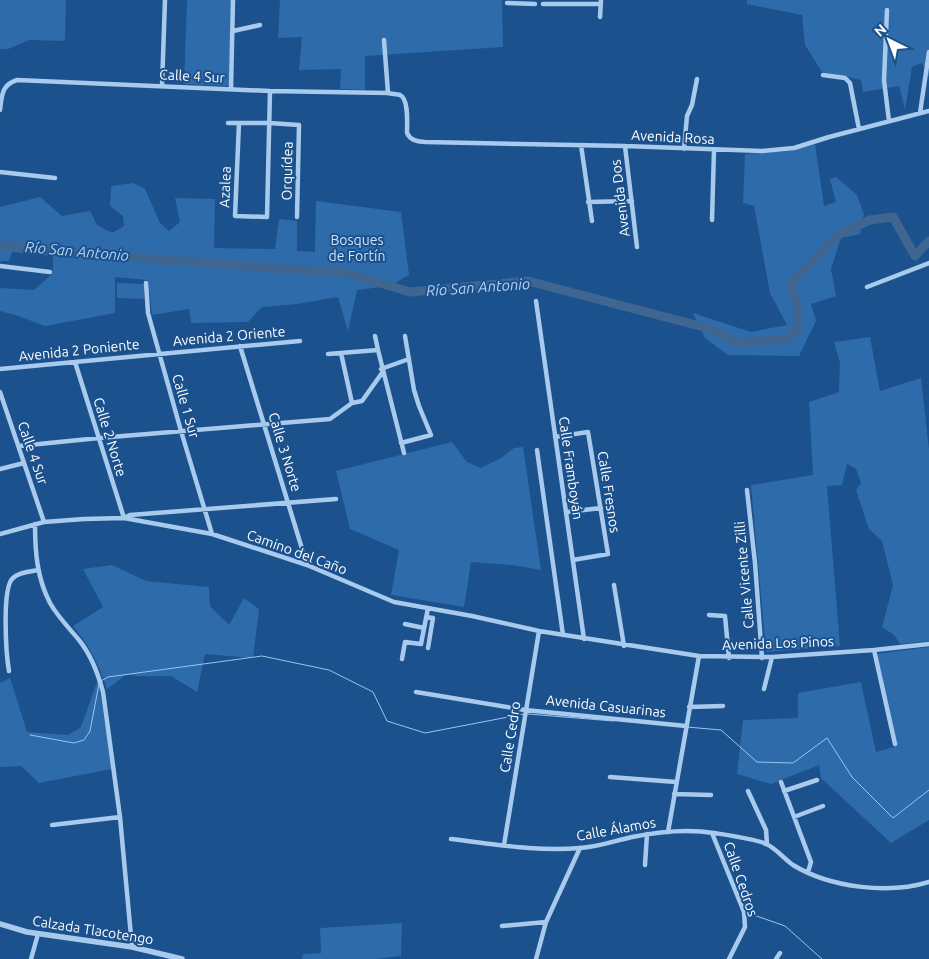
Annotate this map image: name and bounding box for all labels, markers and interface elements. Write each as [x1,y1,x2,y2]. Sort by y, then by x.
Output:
north arrow [864,15,914,65]
text: N [871,21,890,40]
street label: Calle 4 Sur [159,66,226,86]
street label: Avenida Rosa [631,127,715,147]
street label: Orquídea [278,141,296,201]
street label: Avenida Dos [607,159,633,237]
street label: Azalea [216,166,234,208]
park label: Bosques de Fortín [329,232,385,264]
water label: Río San Antonio [24,238,130,264]
water label: Río San Antonio [425,275,531,299]
street label: Avenida 2 Oriente [172,323,286,349]
street label: Avenida 2 Poniente [18,336,140,364]
street label: Calle 1 Sur [169,372,203,440]
street label: Calle 2 Norte [90,396,130,478]
street label: Calle 3 Norte [265,411,305,493]
street label: Calle Framboyán [556,415,586,521]
street label: Calle 4 Sur [15,419,51,487]
street label: Calle Fresnos [595,450,623,534]
street label: Calle Vicente Zilli [731,521,757,629]
street label: Camino del Caño [245,526,349,578]
street label: Avenida Los Pinos [722,633,834,653]
street label: Avenida Casuarinas [545,692,667,720]
street label: Calle Cedro [496,700,524,774]
street label: Calle Álamos [575,813,657,844]
street label: Calle Cedros [721,839,761,919]
street label: Calzada Tlacotengo [31,913,155,947]

